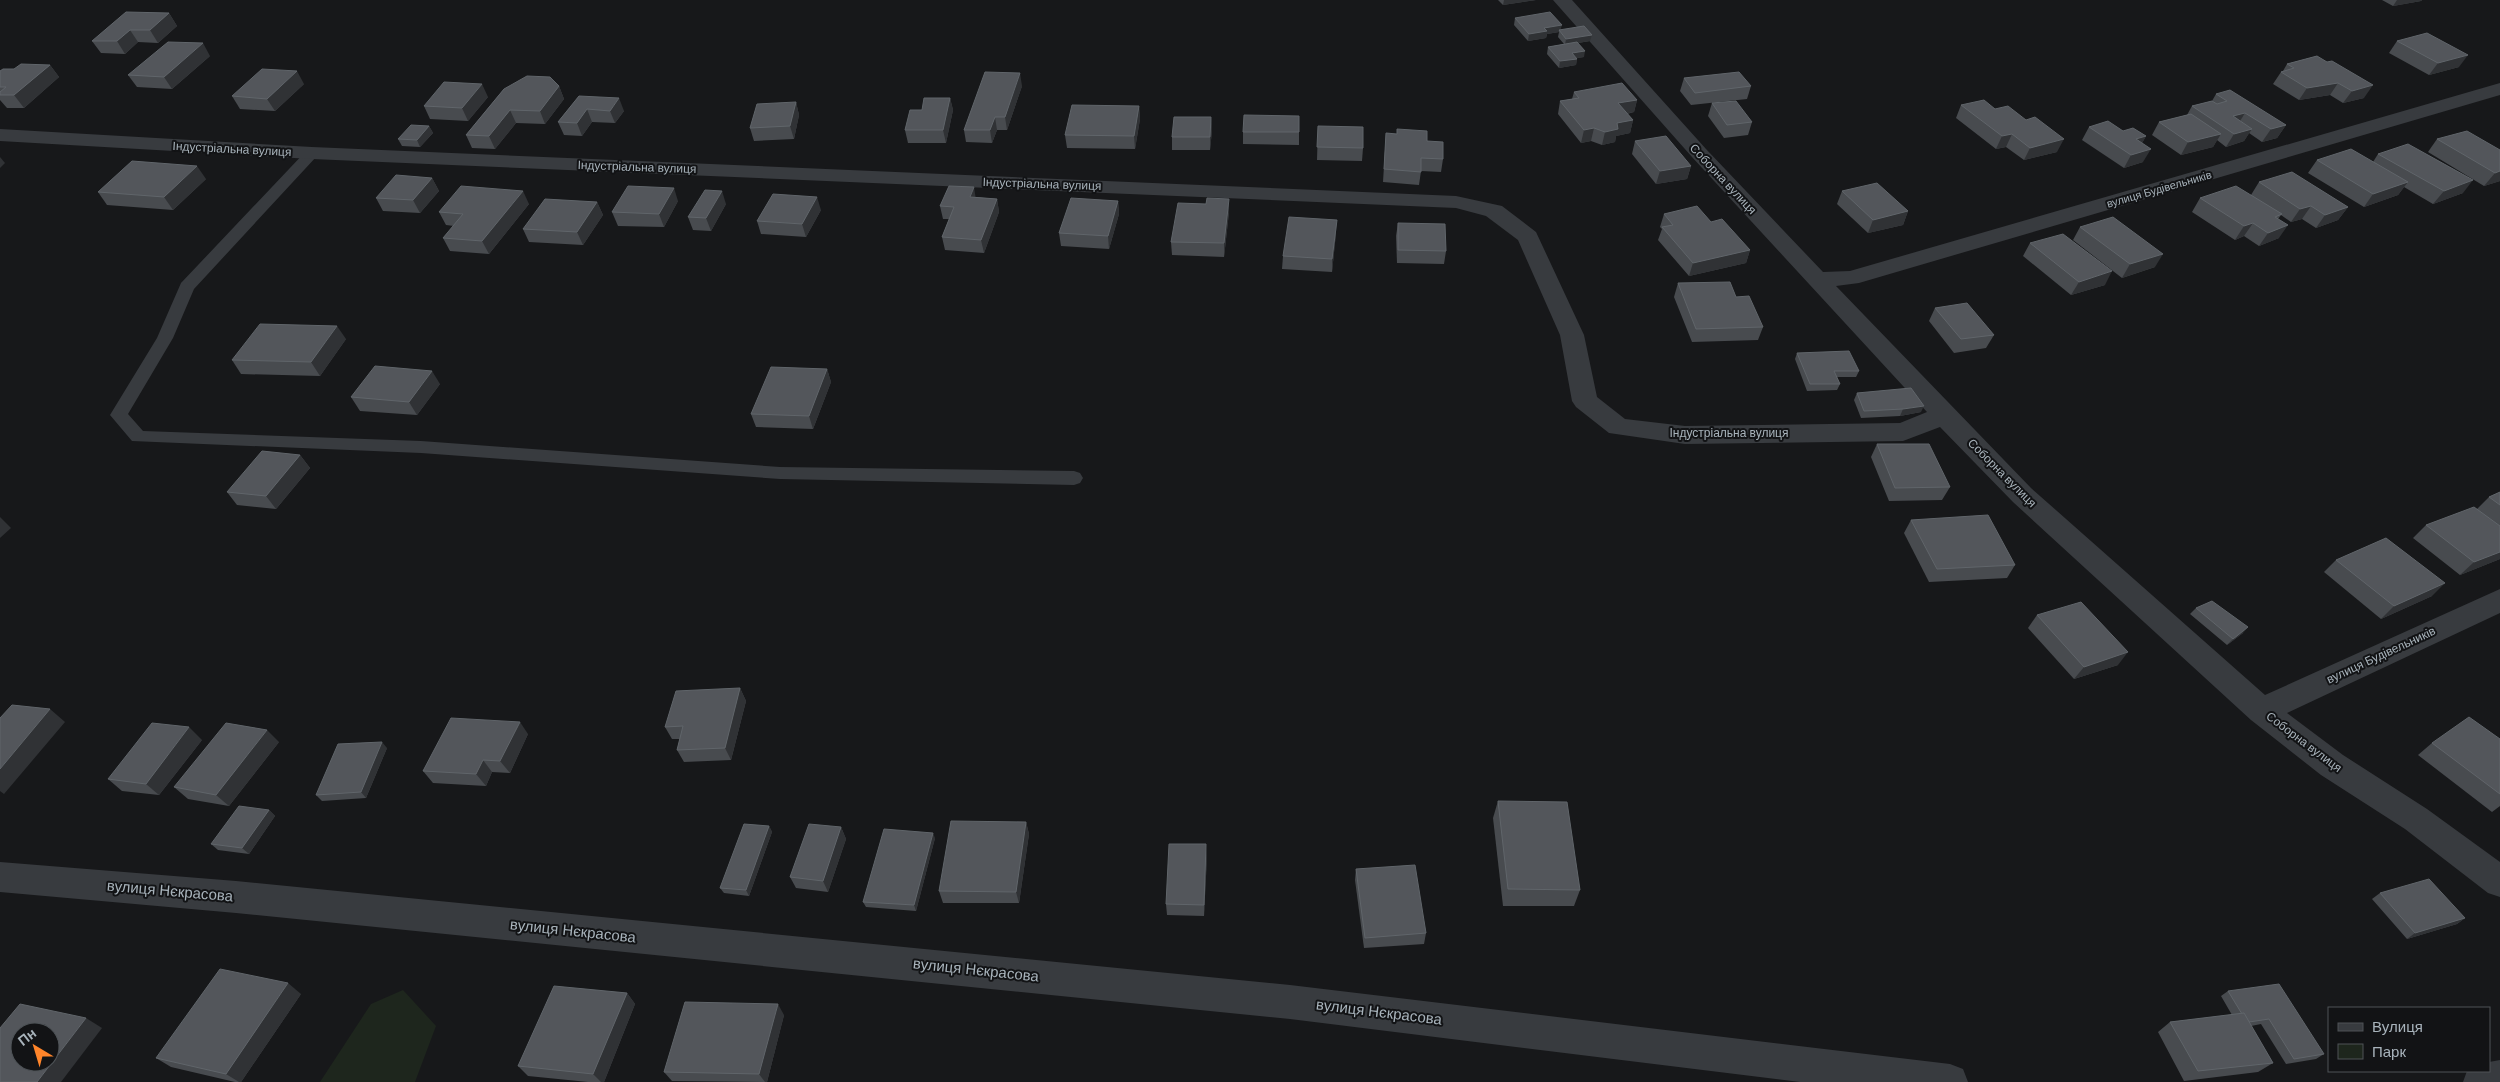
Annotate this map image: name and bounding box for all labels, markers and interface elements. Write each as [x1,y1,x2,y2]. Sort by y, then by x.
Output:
street label: Індустріальна вулиця [172,138,292,160]
street label: Соборна вулиця [1686,140,1760,218]
street label: Індустріальна вулиця [577,157,697,177]
street label: вулиця Будівельників [2105,167,2213,211]
street label: Індустріальна вулиця [982,174,1102,194]
street label: Індустріальна вулиця [1669,425,1789,441]
street label: Соборна вулиця [1964,435,2040,511]
street label: вулиця Будівельників [2324,623,2438,687]
street label: Соборна вулиця [2263,708,2345,776]
street label: вулиця Нєкрасова [106,876,235,907]
street label: вулиця Нєкрасова [509,914,638,948]
street label: вулиця Нєкрасова [912,953,1041,987]
street label: вулиця Нєкрасова [1315,994,1444,1030]
legend [2328,1007,2490,1072]
text: Вулиця [2372,1017,2423,1037]
north arrow [10,1022,60,1072]
text: Пн [14,1024,40,1050]
text: Парк [2372,1042,2406,1062]

